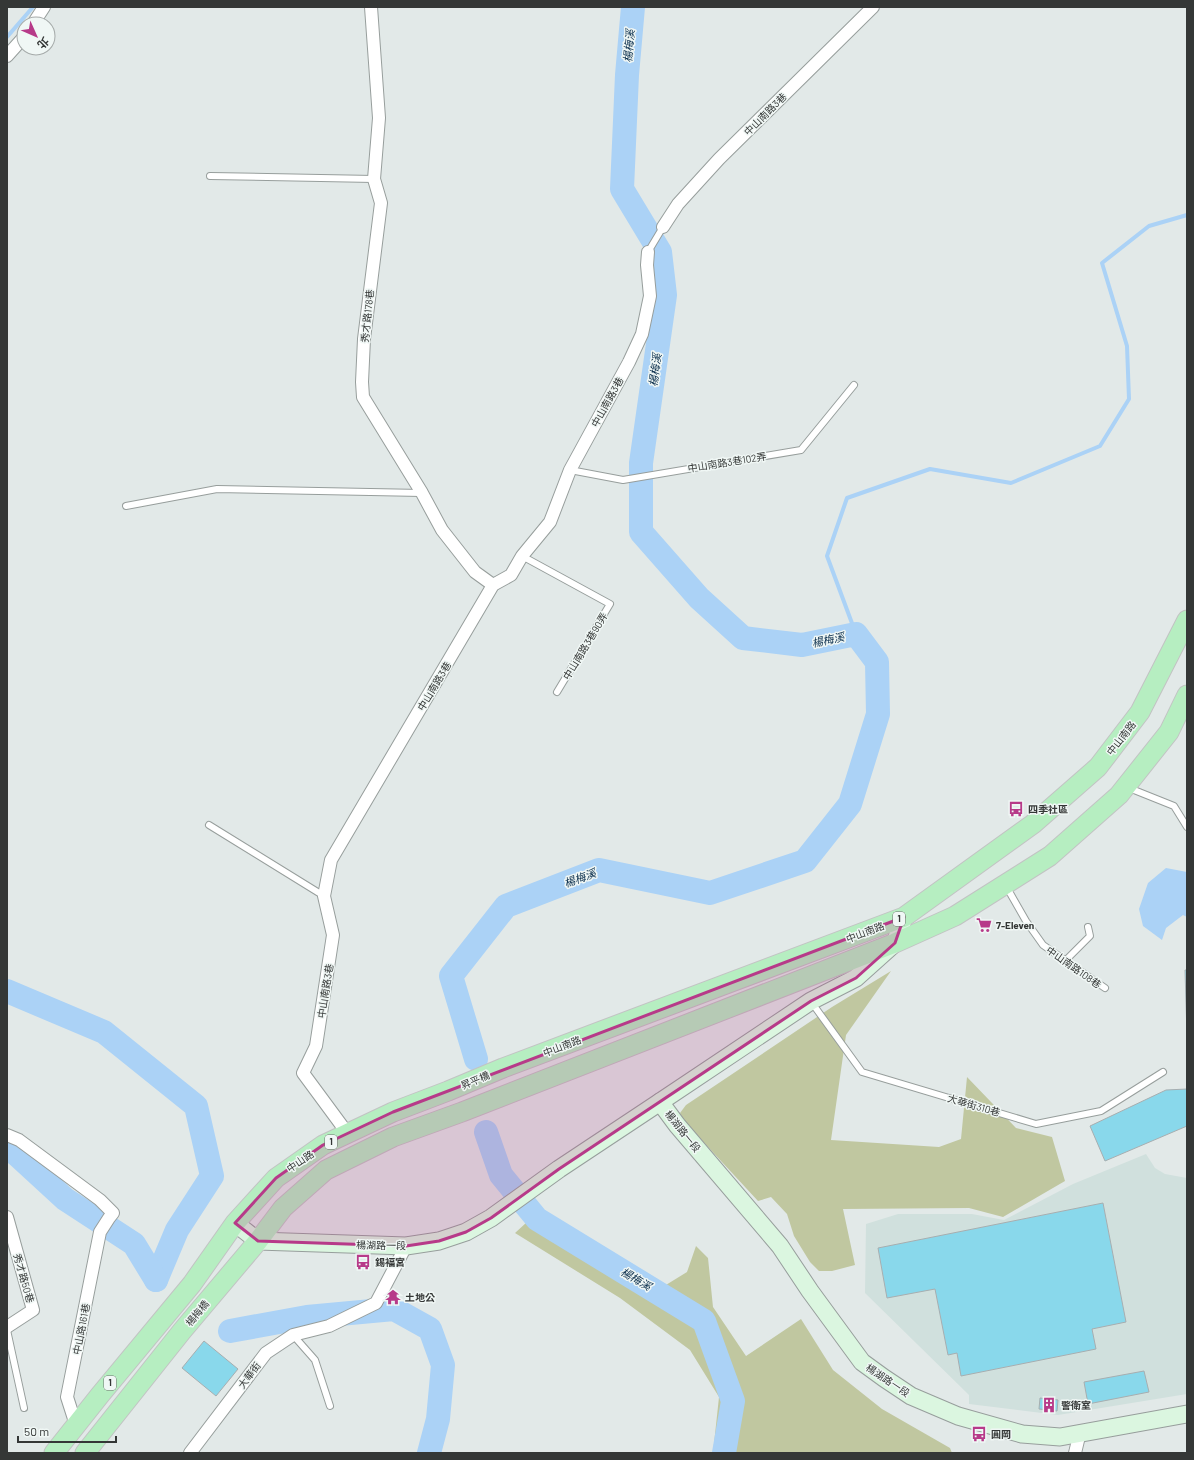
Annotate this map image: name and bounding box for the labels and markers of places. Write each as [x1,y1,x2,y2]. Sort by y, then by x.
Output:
bus stop icon: 四季社區 [1007,800,1025,818]
place label: 四季社區 [1028,803,1068,815]
supermarket icon: 7-Eleven [975,916,993,934]
place label: 7-Eleven [996,919,1034,931]
bus stop icon: 錫褔宮 [354,1253,372,1271]
place label: 錫褔宮 [375,1256,405,1268]
temple icon: 土地公 [384,1288,402,1306]
place label: 土地公 [405,1291,435,1303]
building icon: 警衛室 [1040,1396,1058,1414]
place label: 警衛室 [1061,1399,1091,1411]
bus stop icon: 圓岡 [970,1425,988,1443]
place label: 圓岡 [991,1428,1011,1440]

